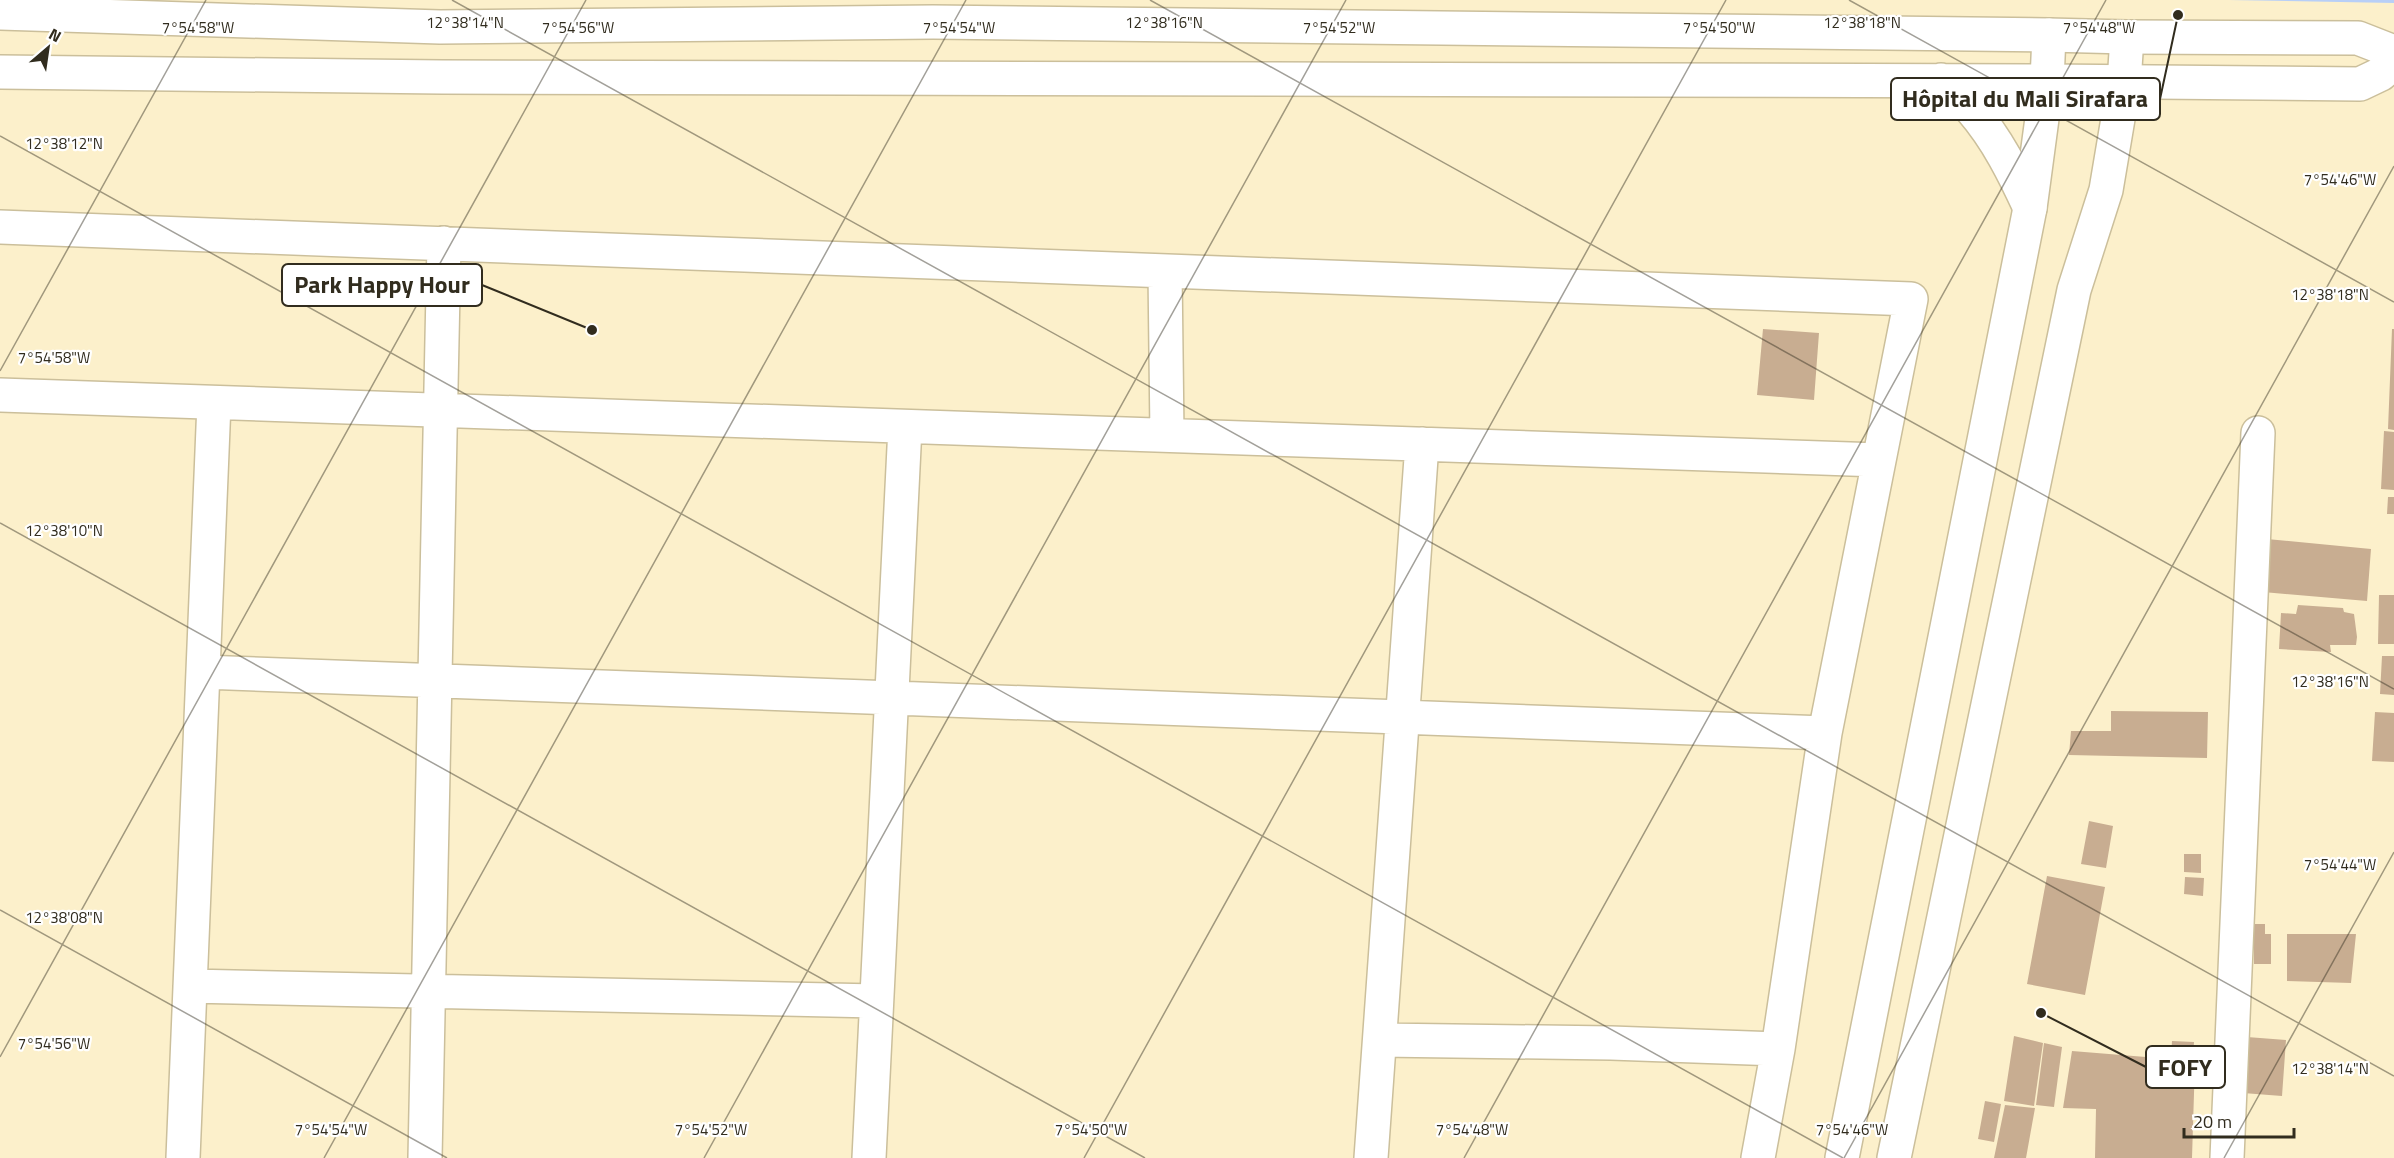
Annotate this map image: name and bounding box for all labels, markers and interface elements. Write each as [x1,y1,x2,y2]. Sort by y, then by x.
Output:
text: 12°38'14"N [426,11,504,34]
text: 12°38'16"N [1125,11,1203,34]
text: 12°38'18"N [1823,11,1901,34]
text: 7°54'58"W [162,16,234,39]
text: 7°54'56"W [542,16,614,39]
text: 7°54'54"W [923,16,995,39]
text: 7°54'52"W [1303,16,1375,39]
text: 7°54'50"W [1683,16,1755,39]
text: 7°54'48"W [2063,16,2135,39]
north arrow [18,18,78,78]
text: N [45,22,66,48]
callout: Hôpital du Mali Sirafara [1891,78,2160,120]
text: Hôpital du Mali Sirafara [1902,80,2148,116]
text: 12°38'12"N [25,132,103,155]
text: 7°54'46"W [2304,168,2376,191]
callout: Park Happy Hour [282,264,482,306]
text: Park Happy Hour [294,266,470,302]
text: 12°38'18"N [2291,283,2369,306]
text: 7°54'58"W [18,346,90,369]
text: 12°38'10"N [25,519,103,542]
text: 12°38'16"N [2291,670,2369,693]
text: 7°54'44"W [2304,853,2376,876]
text: 12°38'08"N [25,906,103,929]
text: 7°54'56"W [18,1032,90,1055]
callout: FOFY [2146,1046,2225,1088]
text: FOFY [2158,1049,2213,1085]
text: 12°38'14"N [2291,1057,2369,1080]
scale bar [2184,1101,2294,1139]
text: 20 m [2193,1108,2232,1135]
text: 7°54'54"W [295,1118,367,1141]
text: 7°54'52"W [675,1118,747,1141]
text: 7°54'50"W [1055,1118,1127,1141]
text: 7°54'48"W [1436,1118,1508,1141]
text: 7°54'46"W [1816,1118,1888,1141]

